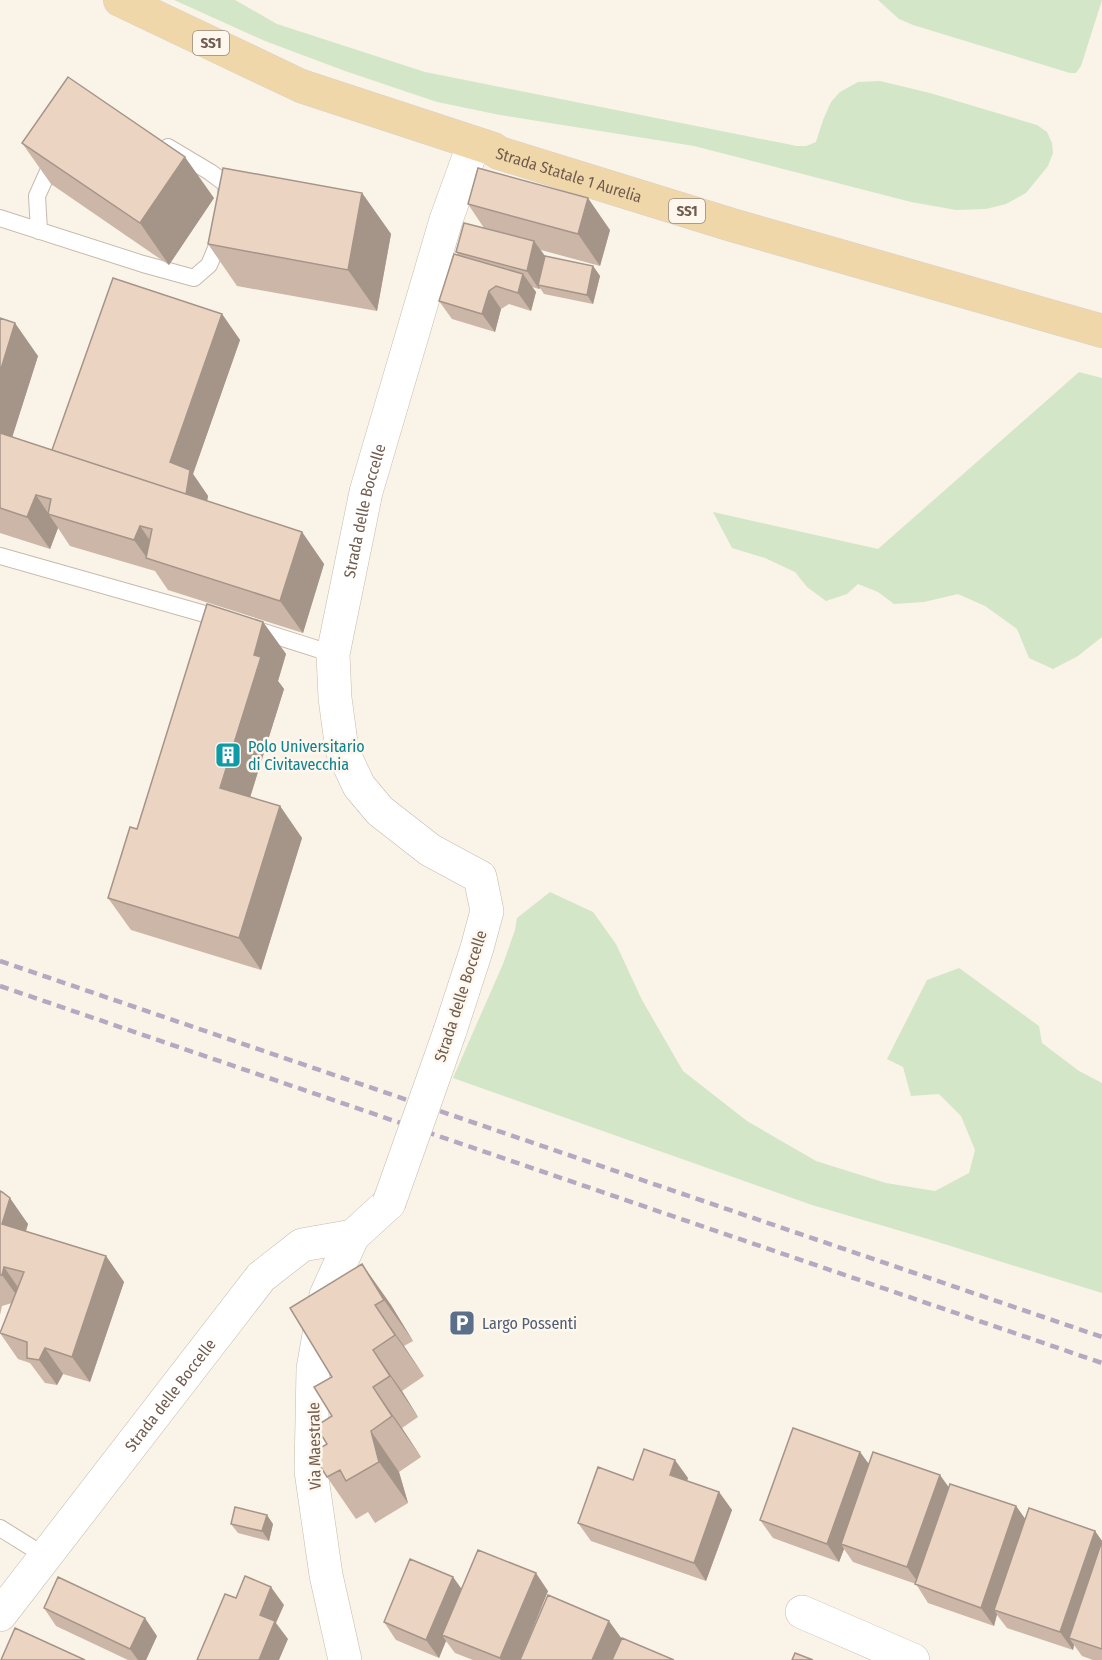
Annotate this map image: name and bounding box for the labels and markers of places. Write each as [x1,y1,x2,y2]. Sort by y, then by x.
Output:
place label: Polo Universitario di Civitavecchia [248,737,365,774]
building icon: Polo Universitario di Civitavecchia [213,740,243,770]
parking icon: Largo Possenti [447,1308,477,1338]
place label: Largo Possenti [482,1314,577,1333]

